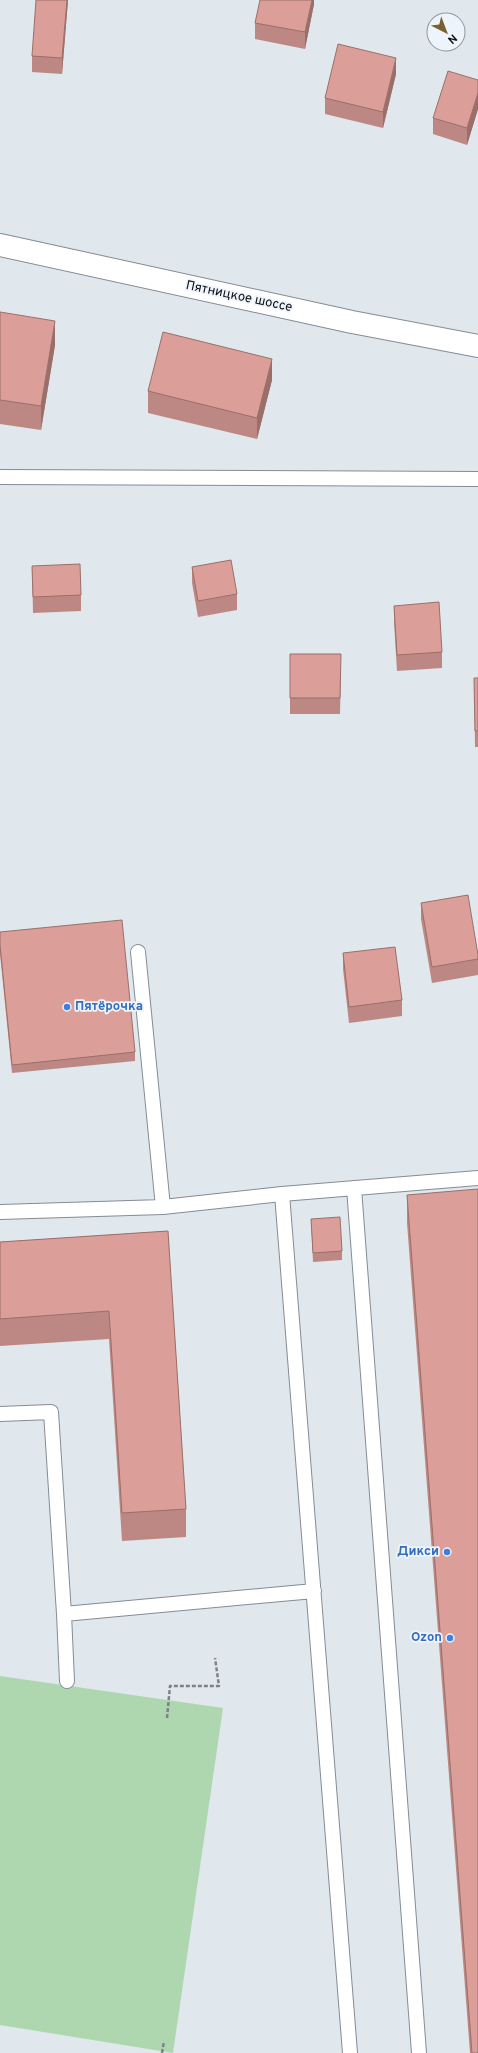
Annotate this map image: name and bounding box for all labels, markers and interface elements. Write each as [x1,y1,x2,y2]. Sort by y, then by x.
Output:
north arrow [426,12,466,52]
text: N [444,31,460,47]
street label: Пятницкое шоссе [184,278,294,316]
place label: Пятёрочка [75,999,143,1015]
marker: Пятёрочка [62,1002,72,1012]
place label: Дикси [397,1544,439,1560]
marker: Дикси [442,1547,452,1557]
place label: Ozon [411,1630,442,1646]
marker: Ozon [445,1633,455,1643]

